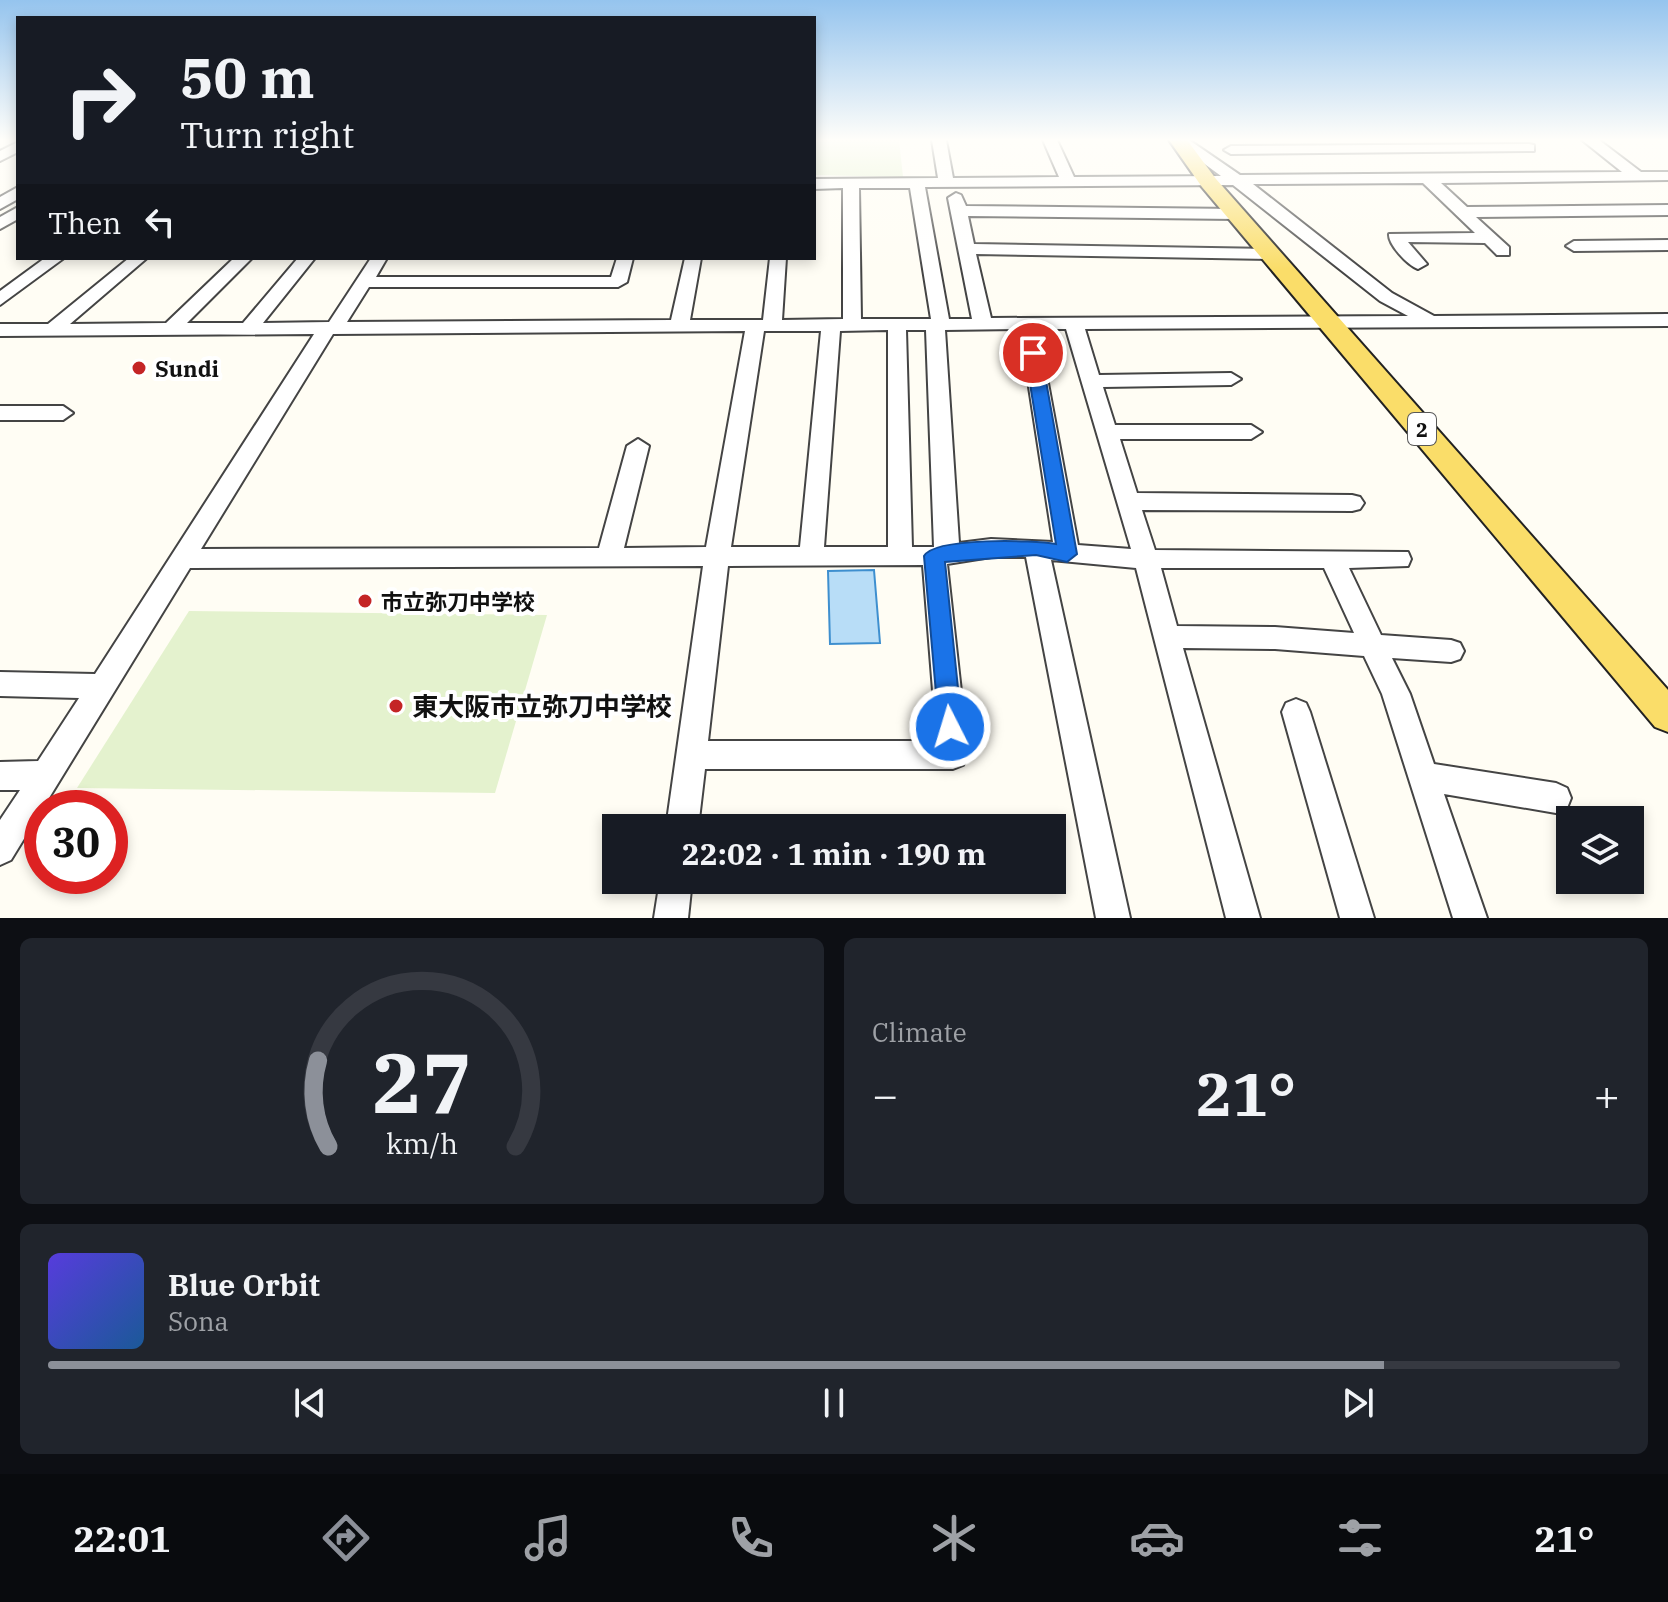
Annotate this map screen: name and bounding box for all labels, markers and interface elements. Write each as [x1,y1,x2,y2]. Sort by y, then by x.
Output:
text: 50 m [180,41,315,113]
icon: right [48,48,152,152]
text: Turn right [180,111,354,158]
icon: left [138,200,182,244]
text: Then [48,203,122,242]
pin [999,319,1067,387]
icon: arrive [1011,331,1055,375]
place label: Sundi [155,354,219,383]
marker: Sundi [130,359,148,377]
road number: 2 [1408,413,1436,445]
place label: 市立弥刀中学校 [381,587,535,616]
marker: 市立弥刀中学校 [356,592,374,610]
position arrow [908,685,992,769]
place label: 東大阪市立弥刀中学校 [412,689,672,723]
marker: 東大阪市立弥刀中学校 [387,697,405,715]
speed limit sign: 30 [24,790,128,894]
map controls [1556,806,1644,894]
button: layers [1556,806,1644,894]
text: 22:02 · 1 min · 190 m [682,834,986,873]
text: Climate [872,1015,967,1049]
text: 27 [372,1028,472,1136]
text: 21° [1196,1054,1296,1133]
text: − [872,1066,898,1123]
text: + [1594,1066,1620,1123]
text: km/h [386,1125,458,1162]
text: Blue Orbit [168,1265,320,1304]
text: Sona [168,1304,229,1338]
icon: previous [288,1381,332,1425]
icon: pause [812,1381,856,1425]
icon: next [1336,1381,1380,1425]
icon: directions [318,1510,374,1566]
icon: music [520,1510,576,1566]
icon: phone [723,1510,779,1566]
icon: climate [926,1510,982,1566]
icon: car [1129,1510,1185,1566]
icon: filters [1332,1510,1388,1566]
text: 22:01 [73,1515,171,1562]
text: 21° [1534,1515,1595,1562]

